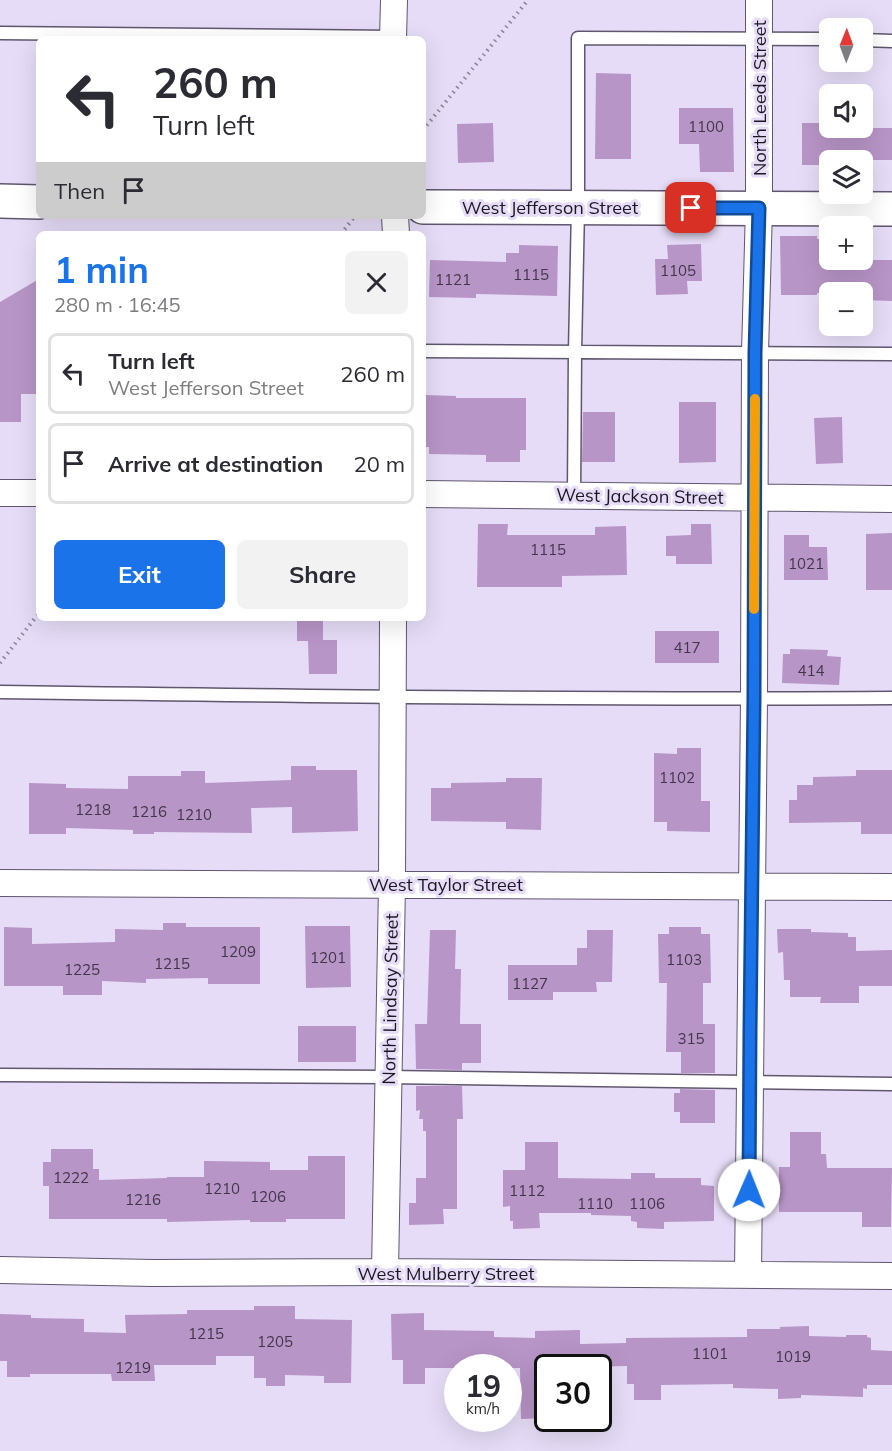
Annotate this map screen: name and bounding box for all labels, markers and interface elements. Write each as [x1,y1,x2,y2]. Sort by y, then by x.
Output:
north arrow [819,18,873,72]
map controls [819,18,873,336]
street label: North Leeds Street [748,20,771,176]
text: 260 m [153,56,278,109]
icon: left [54,60,132,138]
button: sound [819,84,873,138]
text: Turn left [153,108,255,142]
house number: 1100 [688,117,724,136]
button: layers [819,150,873,204]
icon: arrive [117,174,150,207]
text: Then [54,177,105,205]
pin [665,182,716,233]
icon: arrive [674,191,707,224]
street label: West Jefferson Street [462,196,638,219]
button: + [819,216,873,270]
text: 1 min [54,247,149,292]
button: close [345,251,408,314]
house number: 1105 [660,261,696,280]
house number: 1115 [513,265,549,284]
house number: 1121 [435,270,471,289]
button: − [819,282,873,336]
text: 280 m · 16:45 [54,292,180,317]
text: Turn left [108,347,195,375]
icon: left [57,357,90,390]
text: 260 m [340,360,405,388]
text: West Jefferson Street [108,375,304,400]
icon: arrive [57,447,90,480]
text: Arrive at destination [108,450,323,478]
text: 20 m [354,450,405,478]
street label: West Jackson Street [556,483,724,509]
button: Exit [54,540,225,609]
button: Share [237,540,408,609]
house number: 1115 [530,540,566,559]
house number: 1021 [788,554,824,573]
house number: 417 [673,638,701,657]
house number: 414 [797,661,825,680]
house number: 1102 [659,768,695,787]
house number: 1218 [75,800,111,819]
house number: 1216 [131,802,167,821]
house number: 1210 [176,805,212,824]
street label: West Taylor Street [369,873,523,896]
street label: North Lindsay Street [377,913,403,1085]
house number: 1209 [220,942,256,961]
house number: 1201 [310,948,346,967]
house number: 1103 [666,950,702,969]
house number: 1215 [154,954,190,973]
house number: 1225 [64,960,100,979]
house number: 1127 [512,974,548,993]
house number: 315 [677,1029,705,1048]
position arrow [717,1158,781,1222]
house number: 1222 [53,1168,89,1187]
house number: 1210 [204,1179,240,1198]
house number: 1112 [509,1181,545,1200]
house number: 1206 [250,1187,286,1206]
house number: 1216 [125,1190,161,1209]
house number: 1110 [577,1194,613,1213]
house number: 1106 [629,1194,665,1213]
street label: West Mulberry Street [358,1262,534,1285]
house number: 1215 [188,1324,224,1343]
house number: 1205 [257,1332,293,1351]
house number: 1101 [692,1344,728,1363]
house number: 1019 [775,1347,811,1366]
speed limit sign: 30 [534,1354,612,1432]
house number: 1219 [115,1358,151,1377]
text: 19 [465,1367,501,1405]
text: km/h [466,1399,500,1418]

